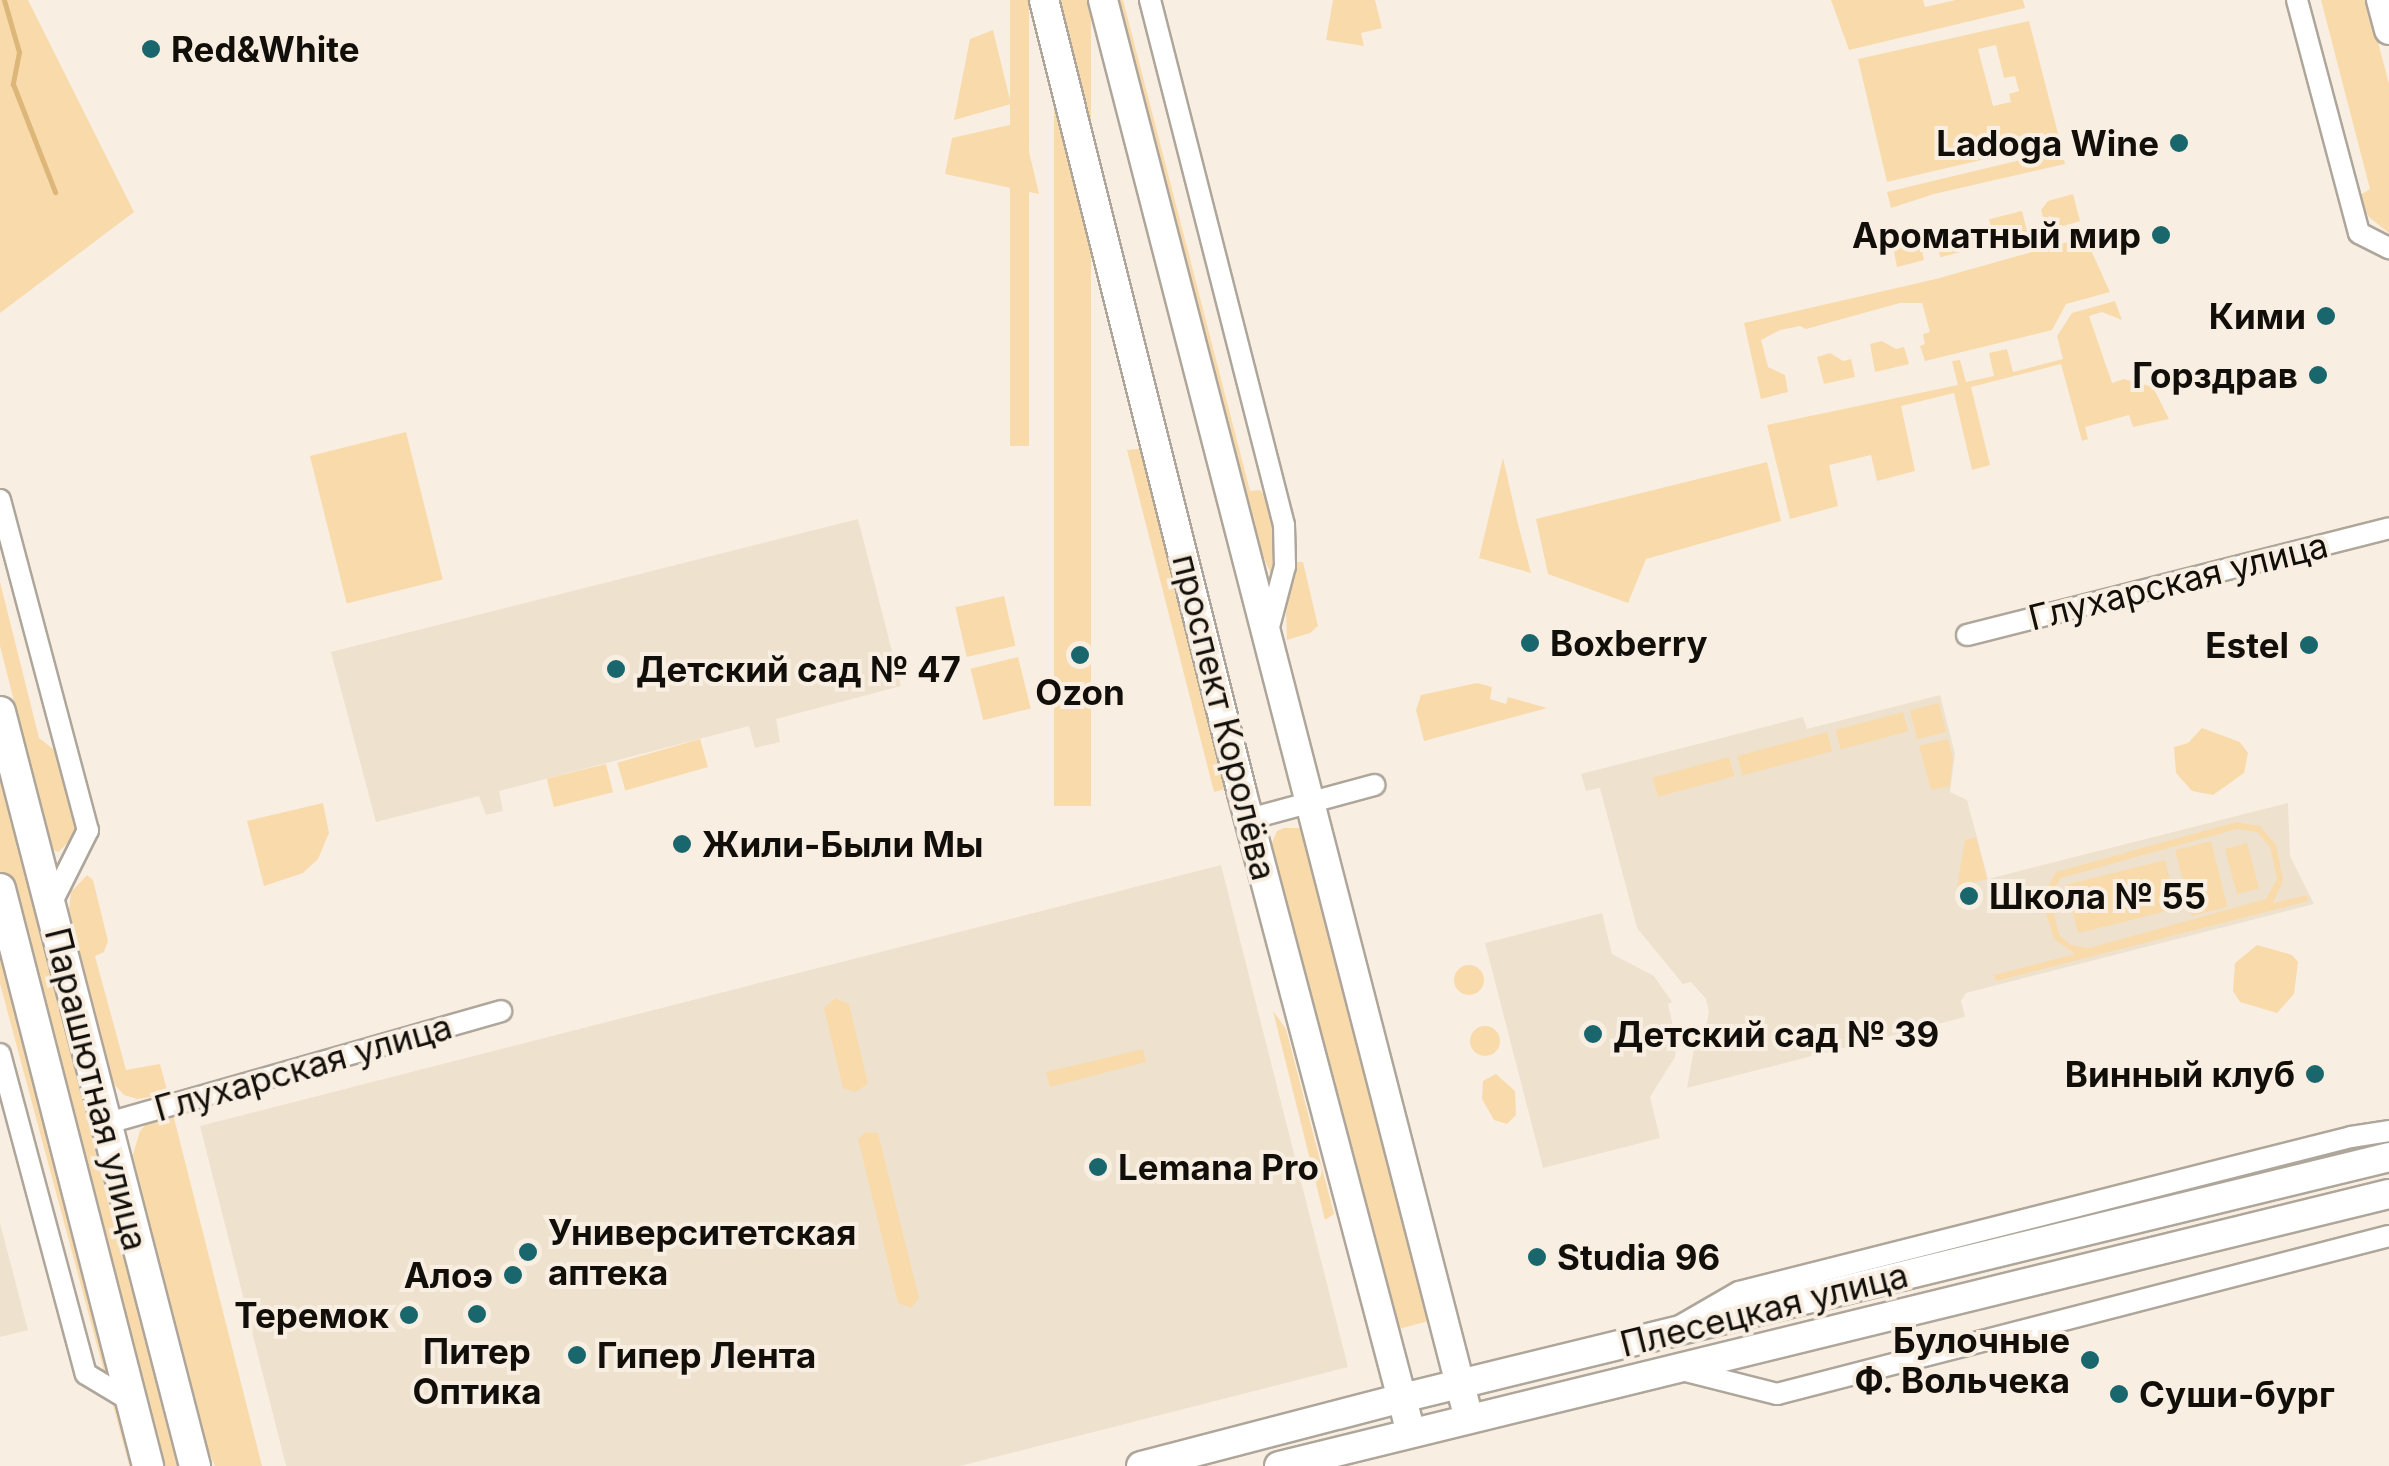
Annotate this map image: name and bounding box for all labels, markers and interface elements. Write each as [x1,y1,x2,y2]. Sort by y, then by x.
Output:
place label: Red&White [171,28,360,70]
marker: Red&White [140,38,162,60]
place label: Ladoga Wine [1936,122,2159,164]
marker: Ladoga Wine [2168,132,2190,154]
place label: Ароматный мир [1852,214,2141,256]
marker: Ароматный мир [2150,224,2172,246]
place label: Кими [2209,295,2306,337]
marker: Кими [2315,305,2337,327]
place label: Горздрав [2132,354,2298,396]
marker: Горздрав [2307,364,2329,386]
street label: Глухарская улица [2024,523,2332,639]
street label: проспект Королёва [1164,550,1286,884]
place label: Boxberry [1550,622,1708,664]
place label: Estel [2205,624,2289,666]
marker: Boxberry [1519,632,1541,654]
marker: Estel [2298,634,2320,656]
marker: Ozon [1069,644,1091,666]
place label: Детский сад № 47 [636,648,961,690]
marker: Детский сад № 47 [605,658,627,680]
place label: Ozon [1035,671,1125,713]
place label: Жили-Были Мы [702,823,983,865]
marker: Жили-Были Мы [671,833,693,855]
place label: Школа № 55 [1989,875,2206,917]
marker: Школа № 55 [1958,885,1980,907]
street label: Парашютная улица [37,923,157,1255]
street label: Глухарская улица [150,1004,456,1130]
place label: Детский сад № 39 [1613,1013,1939,1055]
marker: Детский сад № 39 [1582,1023,1604,1045]
place label: Винный клуб [2065,1053,2295,1095]
marker: Винный клуб [2304,1063,2326,1085]
place label: Lemana Pro [1118,1146,1319,1188]
marker: Lemana Pro [1087,1156,1109,1178]
place label: Университетская аптека [548,1211,856,1293]
place label: Studia 96 [1557,1236,1720,1278]
marker: Университетская аптека [517,1241,539,1263]
marker: Studia 96 [1526,1246,1548,1268]
street label: Плесецкая улица [1616,1253,1912,1365]
place label: Алоэ [404,1254,493,1296]
marker: Алоэ [502,1264,524,1286]
place label: Теремок [234,1294,389,1336]
marker: Питер Оптика [466,1303,488,1325]
marker: Теремок [398,1304,420,1326]
place label: Булочные Ф. Вольчека [1853,1319,2070,1401]
place label: Питер Оптика [412,1330,542,1412]
place label: Гипер Лента [597,1334,816,1376]
marker: Гипер Лента [566,1344,588,1366]
marker: Булочные Ф. Вольчека [2079,1349,2101,1371]
place label: Суши-бург [2139,1373,2335,1415]
marker: Суши-бург [2108,1383,2130,1405]

